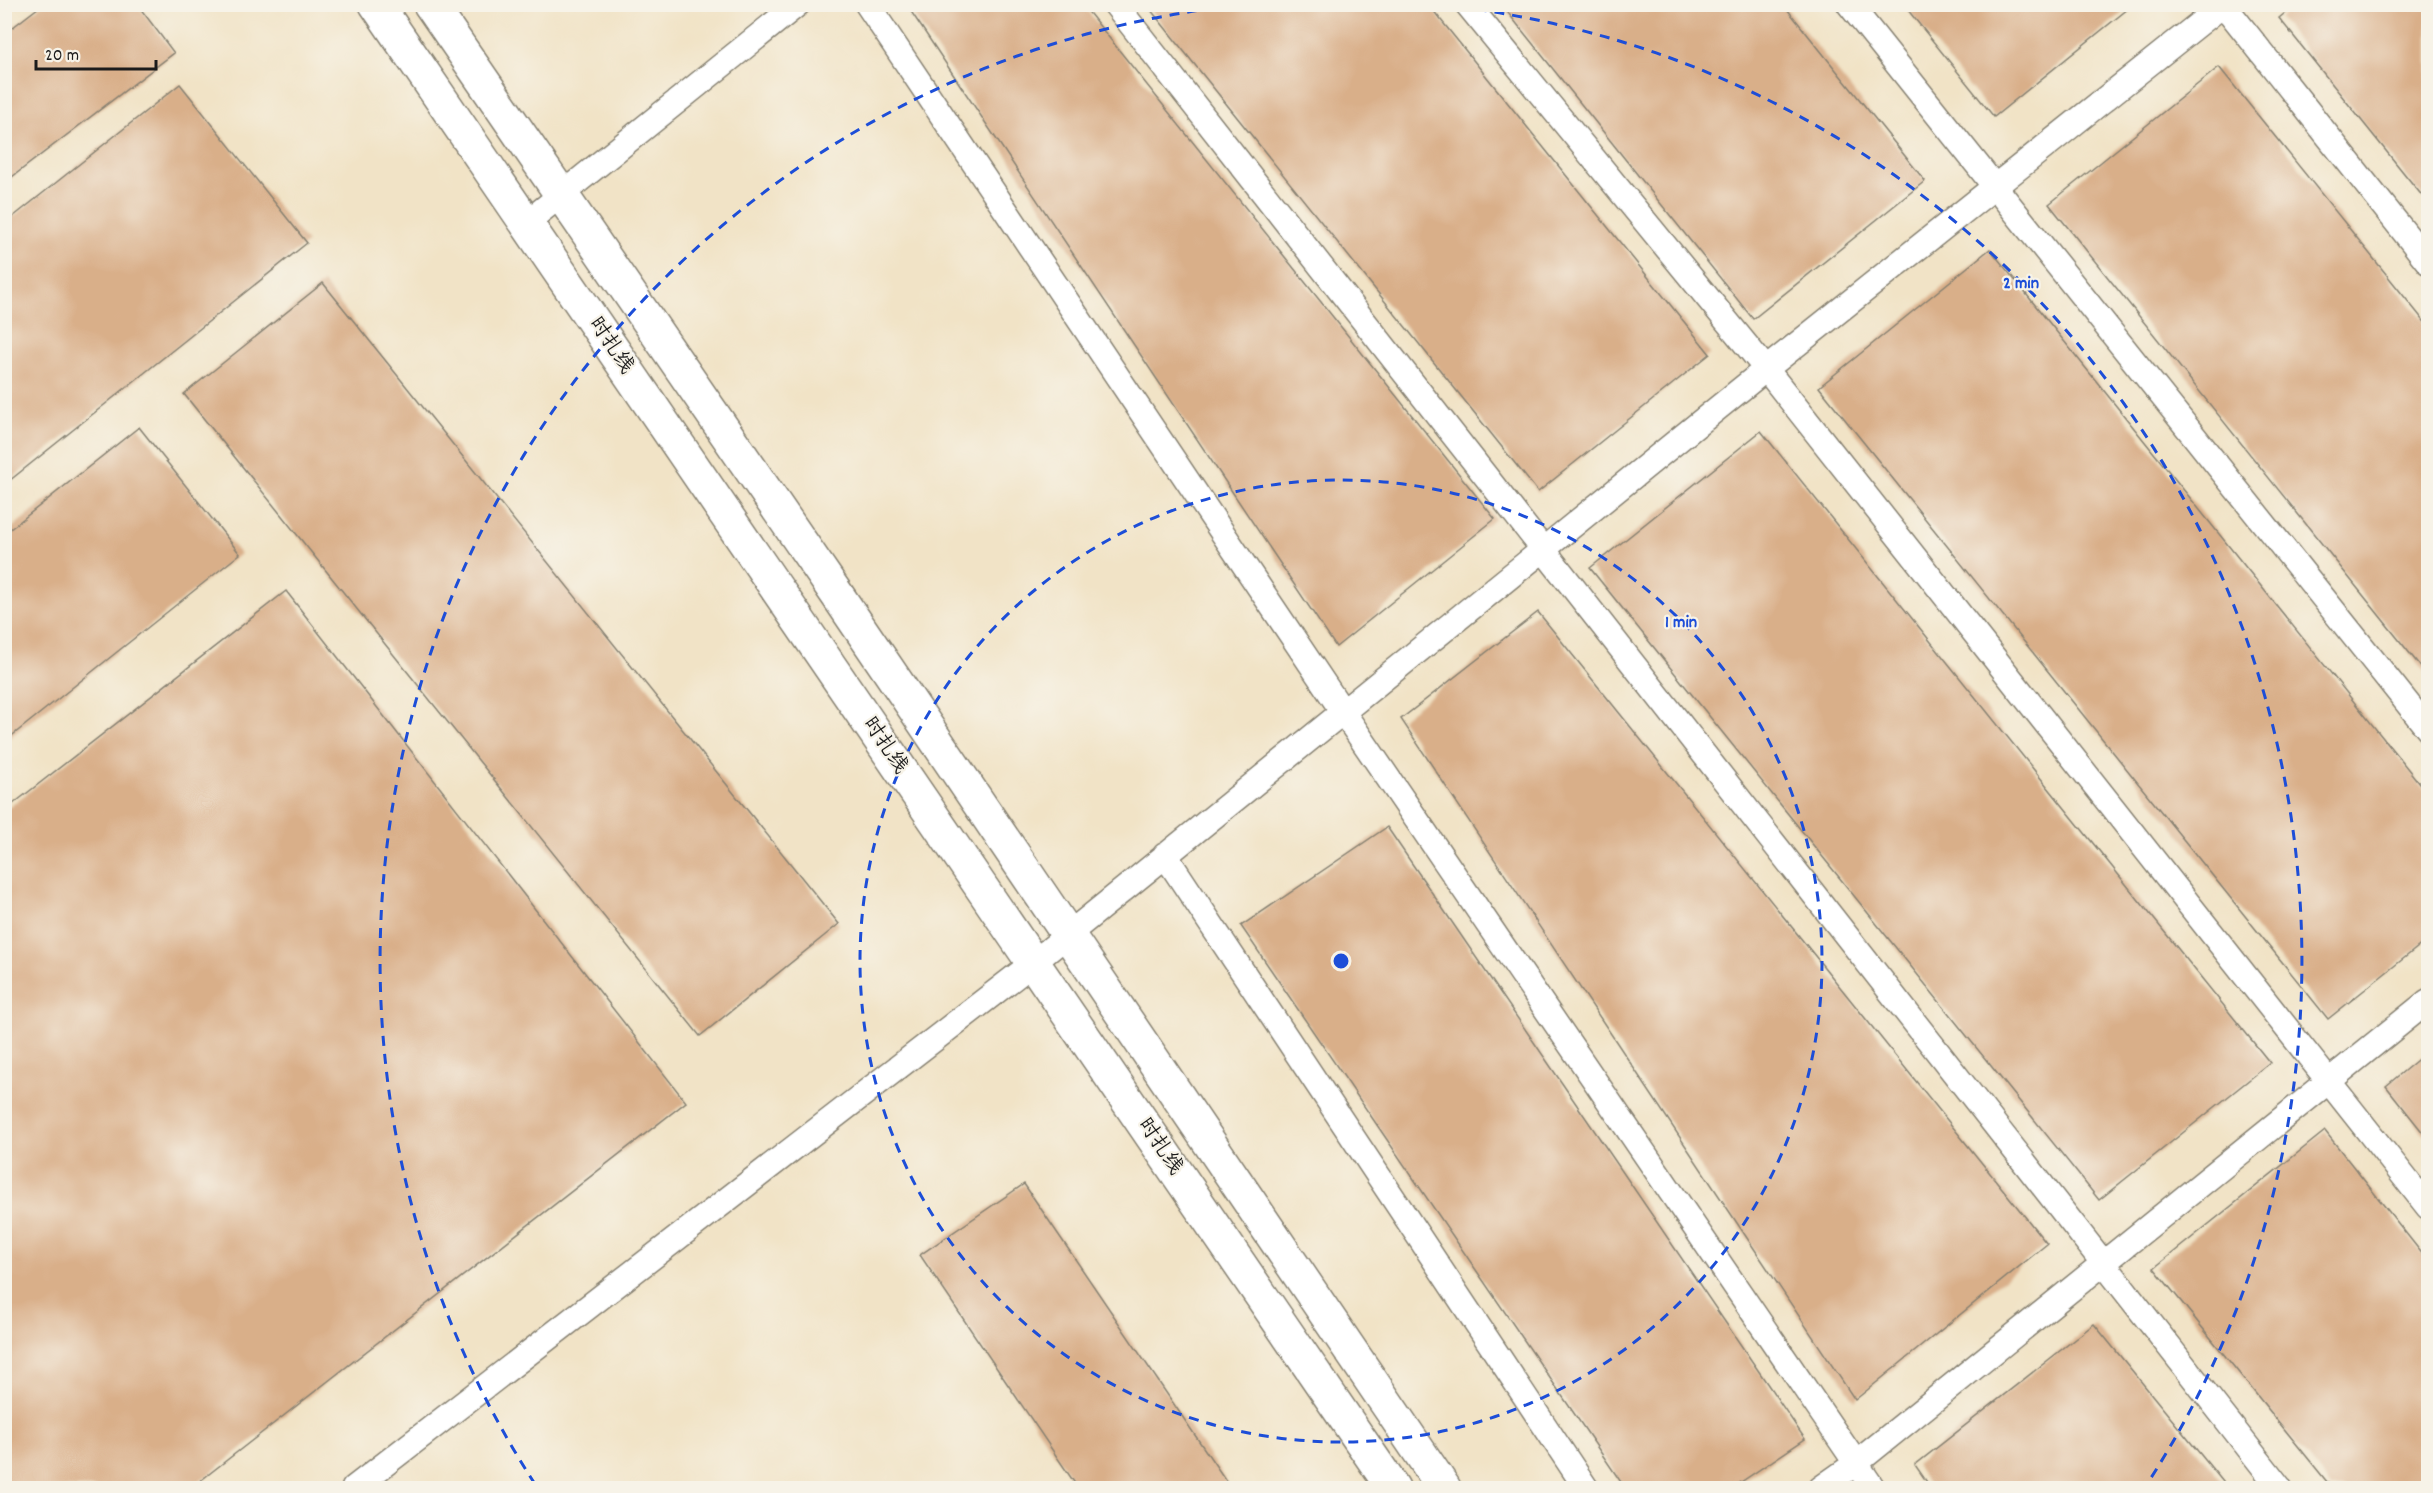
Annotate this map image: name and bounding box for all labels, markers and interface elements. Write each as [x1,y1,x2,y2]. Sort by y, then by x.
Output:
scale bar [36,33,156,71]
text: 20 m [45,44,79,69]
text: 2 min [2003,272,2039,297]
street label: 时扎线 [580,311,640,381]
text: 1 min [1665,611,1697,636]
street label: 时扎线 [854,711,914,781]
centre of rings [1331,951,1351,971]
street label: 时扎线 [1129,1112,1189,1182]

